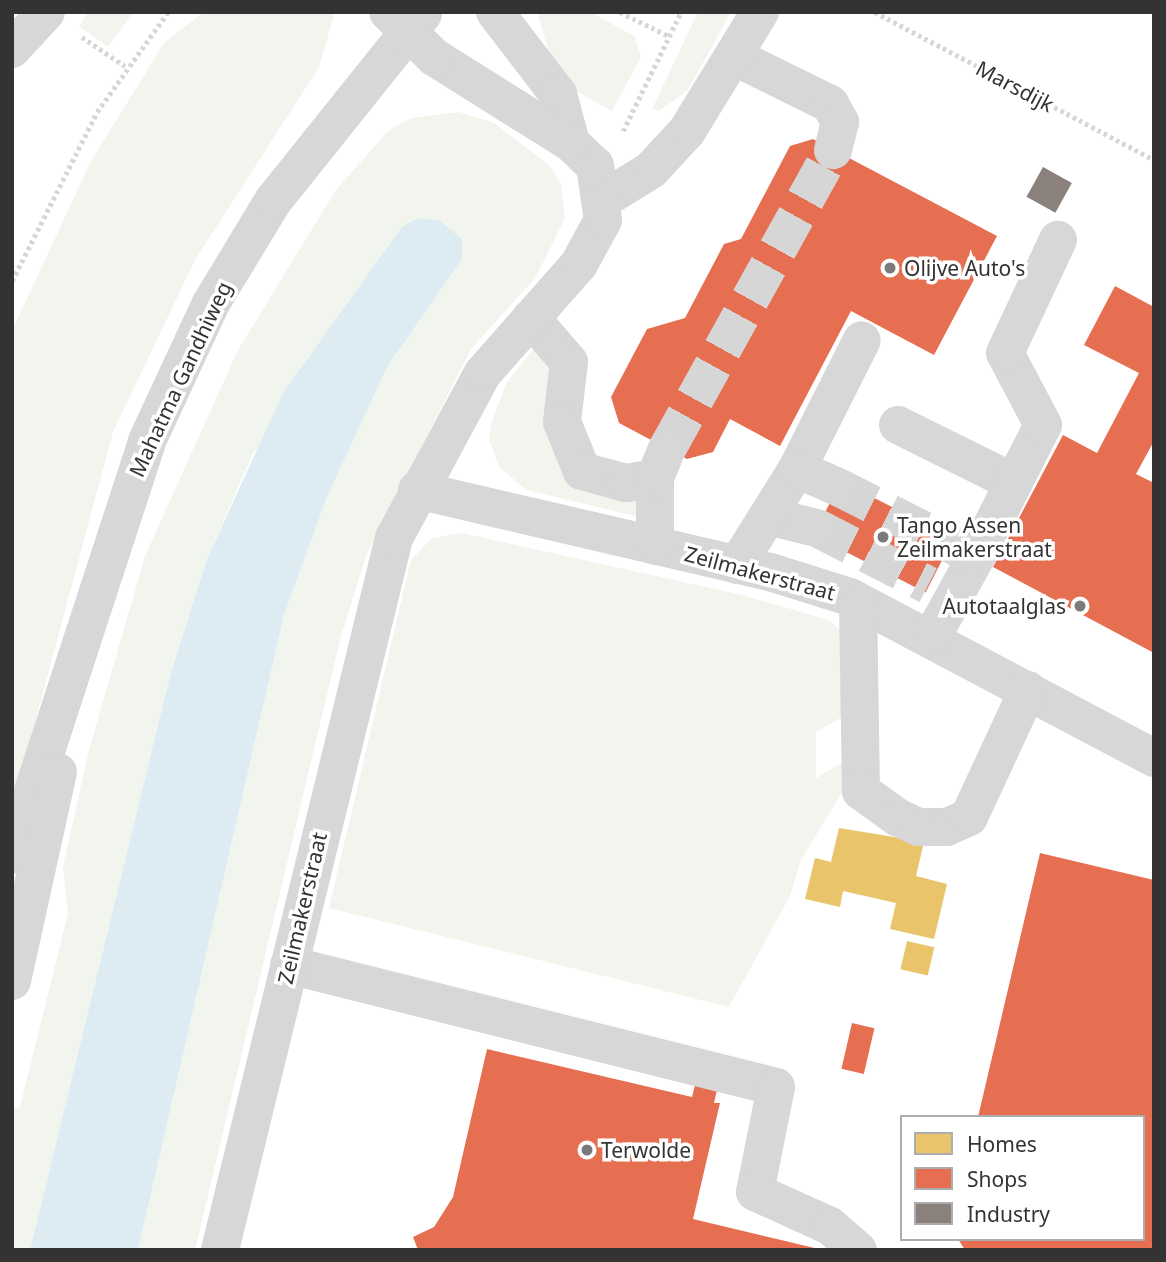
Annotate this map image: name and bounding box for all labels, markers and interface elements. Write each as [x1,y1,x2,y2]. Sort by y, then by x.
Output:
street label: Marsdijk [972,55,1058,117]
place label: Olijve Auto's [904,255,1025,281]
marker: Olijve Auto's [882,260,898,276]
street label: Mahatma Gandhiweg [124,277,236,481]
place label: Tango Assen Zeilmakerstraat [897,512,1052,562]
marker: Tango Assen Zeilmakerstraat [875,529,891,545]
street label: Zeilmakerstraat [682,541,838,605]
place label: Autotaalglas [943,593,1066,619]
marker: Autotaalglas [1072,598,1088,614]
street label: Zeilmakerstraat [272,830,332,986]
legend [900,1115,1145,1241]
text: Homes [967,1130,1037,1158]
place label: Terwolde [601,1137,691,1163]
marker: Terwolde [579,1142,595,1158]
text: Shops [967,1165,1027,1193]
text: Industry [967,1200,1050,1228]

